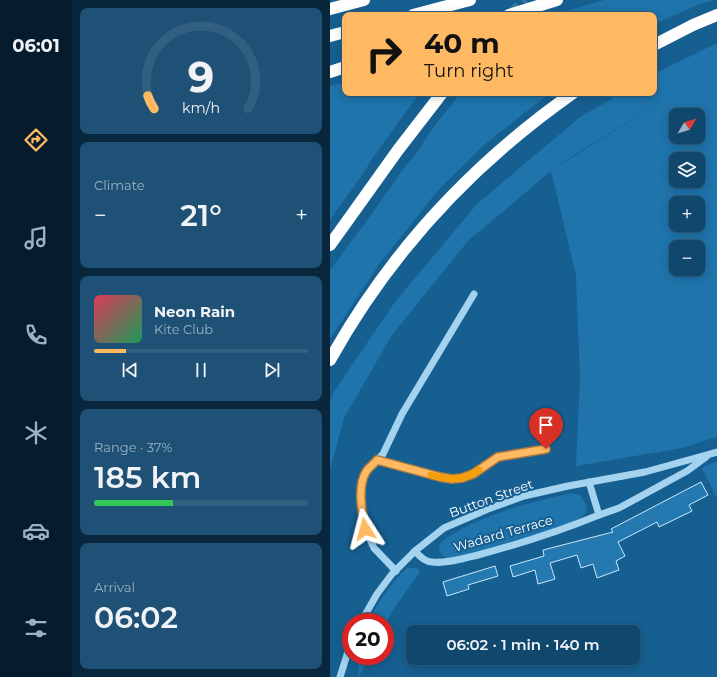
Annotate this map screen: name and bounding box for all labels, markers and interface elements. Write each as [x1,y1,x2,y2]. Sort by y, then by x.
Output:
text: 40 m [424,26,500,60]
icon: right [358,28,410,80]
text: 06:01 [12,35,60,57]
text: 9 [188,52,214,102]
text: Turn right [424,60,514,82]
text: km/h [182,98,220,116]
north arrow [669,108,705,144]
map controls [669,108,705,276]
icon: directions [22,126,50,154]
button: layers [669,152,705,188]
text: Climate [94,177,145,193]
button: + [669,196,705,232]
text: 21° [180,197,222,234]
text: − [94,202,107,229]
text: + [295,202,308,229]
icon: music [22,224,50,252]
button: − [669,240,705,276]
text: Neon Rain [154,302,235,321]
icon: phone [22,321,50,349]
text: Kite Club [154,321,213,337]
icon: previous [119,359,141,381]
icon: pause [190,359,212,381]
icon: next [261,359,283,381]
pin [529,408,563,449]
icon: arrive [535,414,557,436]
icon: climate [22,419,50,447]
text: Range · 37% [94,439,172,455]
text: 185 km [94,459,201,496]
street label: Button Street [447,475,535,521]
position arrow [344,508,386,550]
street label: Wadard Terrace [452,511,554,555]
icon: car [22,517,50,545]
text: Arrival [94,579,135,595]
text: 06:02 [94,599,178,636]
speed limit sign: 20 [342,613,394,665]
icon: filters [22,614,50,642]
text: 06:02 · 1 min · 140 m [446,635,600,654]

